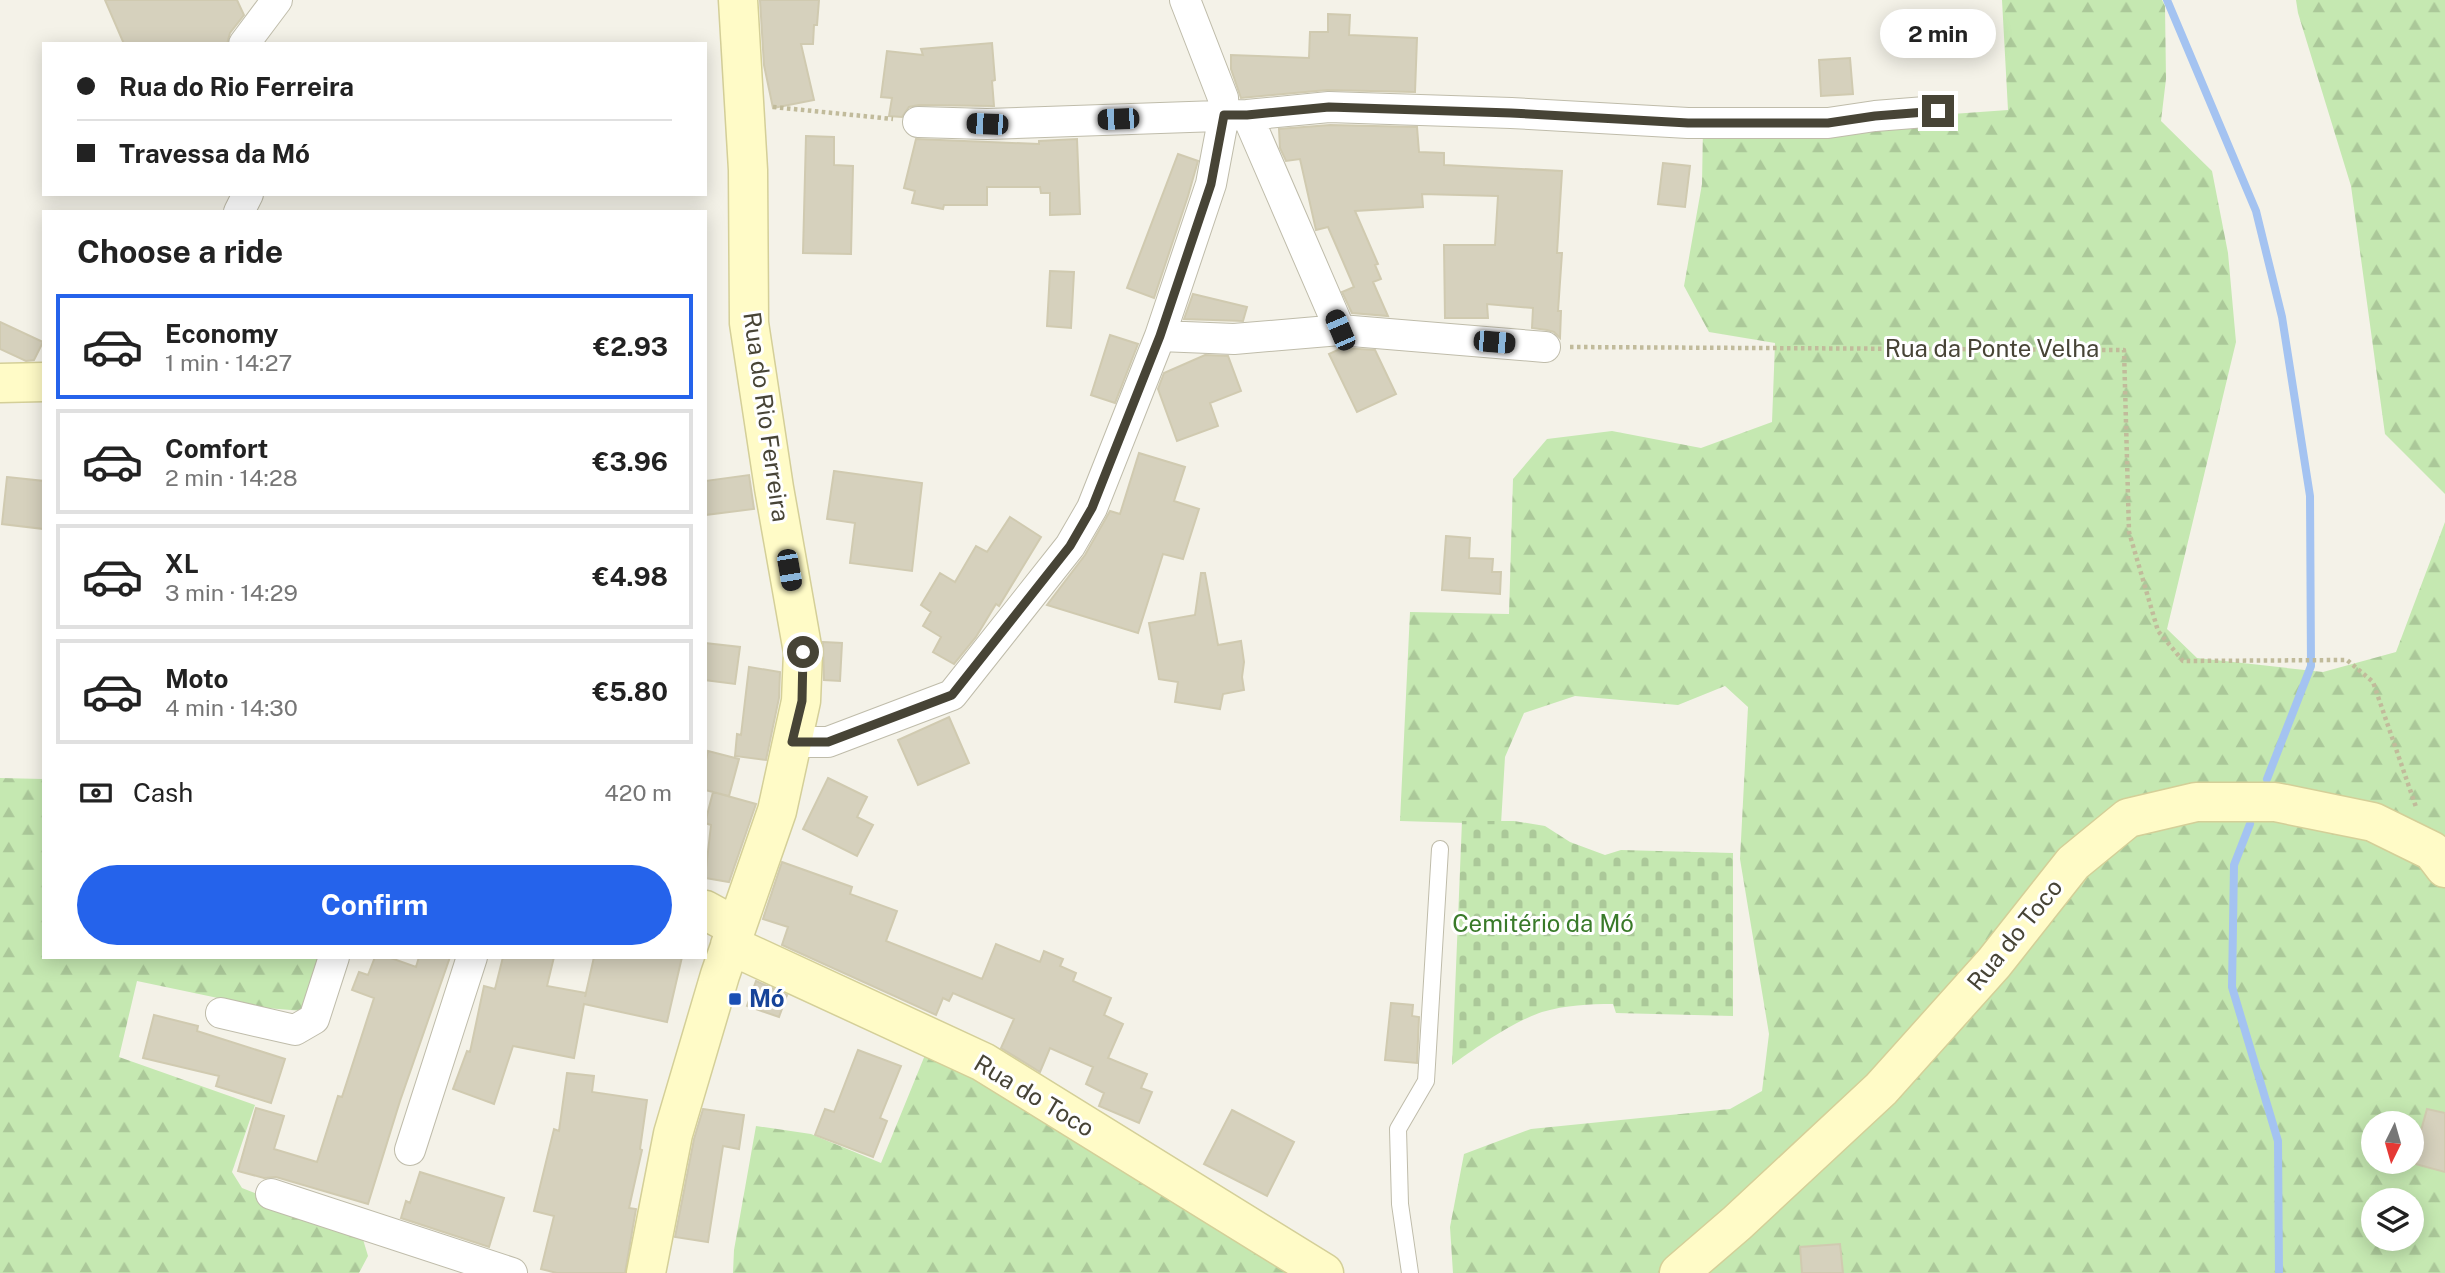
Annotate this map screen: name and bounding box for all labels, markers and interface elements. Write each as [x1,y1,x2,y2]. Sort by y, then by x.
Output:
callout: 2 min [1880,10,1996,58]
text: 2 min [1908,20,1968,47]
text: Rua do Rio Ferreira [119,71,354,102]
route end [1922,95,1954,127]
car [1097,108,1140,130]
car [966,113,1009,135]
text: Travessa da Mó [119,138,310,169]
text: Choose a ride [77,233,283,270]
car [1323,307,1358,353]
street label: Rua do Rio Ferreira [738,310,796,524]
icon: car [81,315,144,378]
text: Economy [165,318,278,349]
car [1473,330,1516,354]
text: €2.93 [593,331,668,362]
street label: Rua da Ponte Velha [1885,334,2099,362]
text: 1 min · 14:27 [165,349,292,376]
icon: car [81,430,144,493]
text: Comfort [165,433,268,464]
text: €3.96 [593,446,668,477]
text: 2 min · 14:28 [165,464,298,491]
icon: car [81,545,144,608]
car [776,547,803,593]
text: XL [165,548,199,579]
text: €4.98 [592,561,668,592]
text: 3 min · 14:29 [165,579,298,606]
route start [787,636,819,668]
icon: car [81,660,144,723]
text: Moto [165,663,228,694]
text: €5.80 [592,676,668,707]
text: 4 min · 14:30 [165,694,298,721]
icon: cash [77,774,115,812]
text: Cash [133,777,193,808]
text: 420 m [604,779,672,806]
button: Confirm [77,865,672,945]
street label: Rua do Toco [1961,873,2068,996]
park label: Cemitério da Mó [1452,909,1634,937]
place label: Mó [749,984,785,1012]
marker: Mó [727,991,743,1007]
street label: Rua do Toco [969,1048,1100,1142]
north arrow [2361,1111,2424,1174]
map controls [2361,1111,2424,1251]
button: layers [2361,1188,2424,1251]

